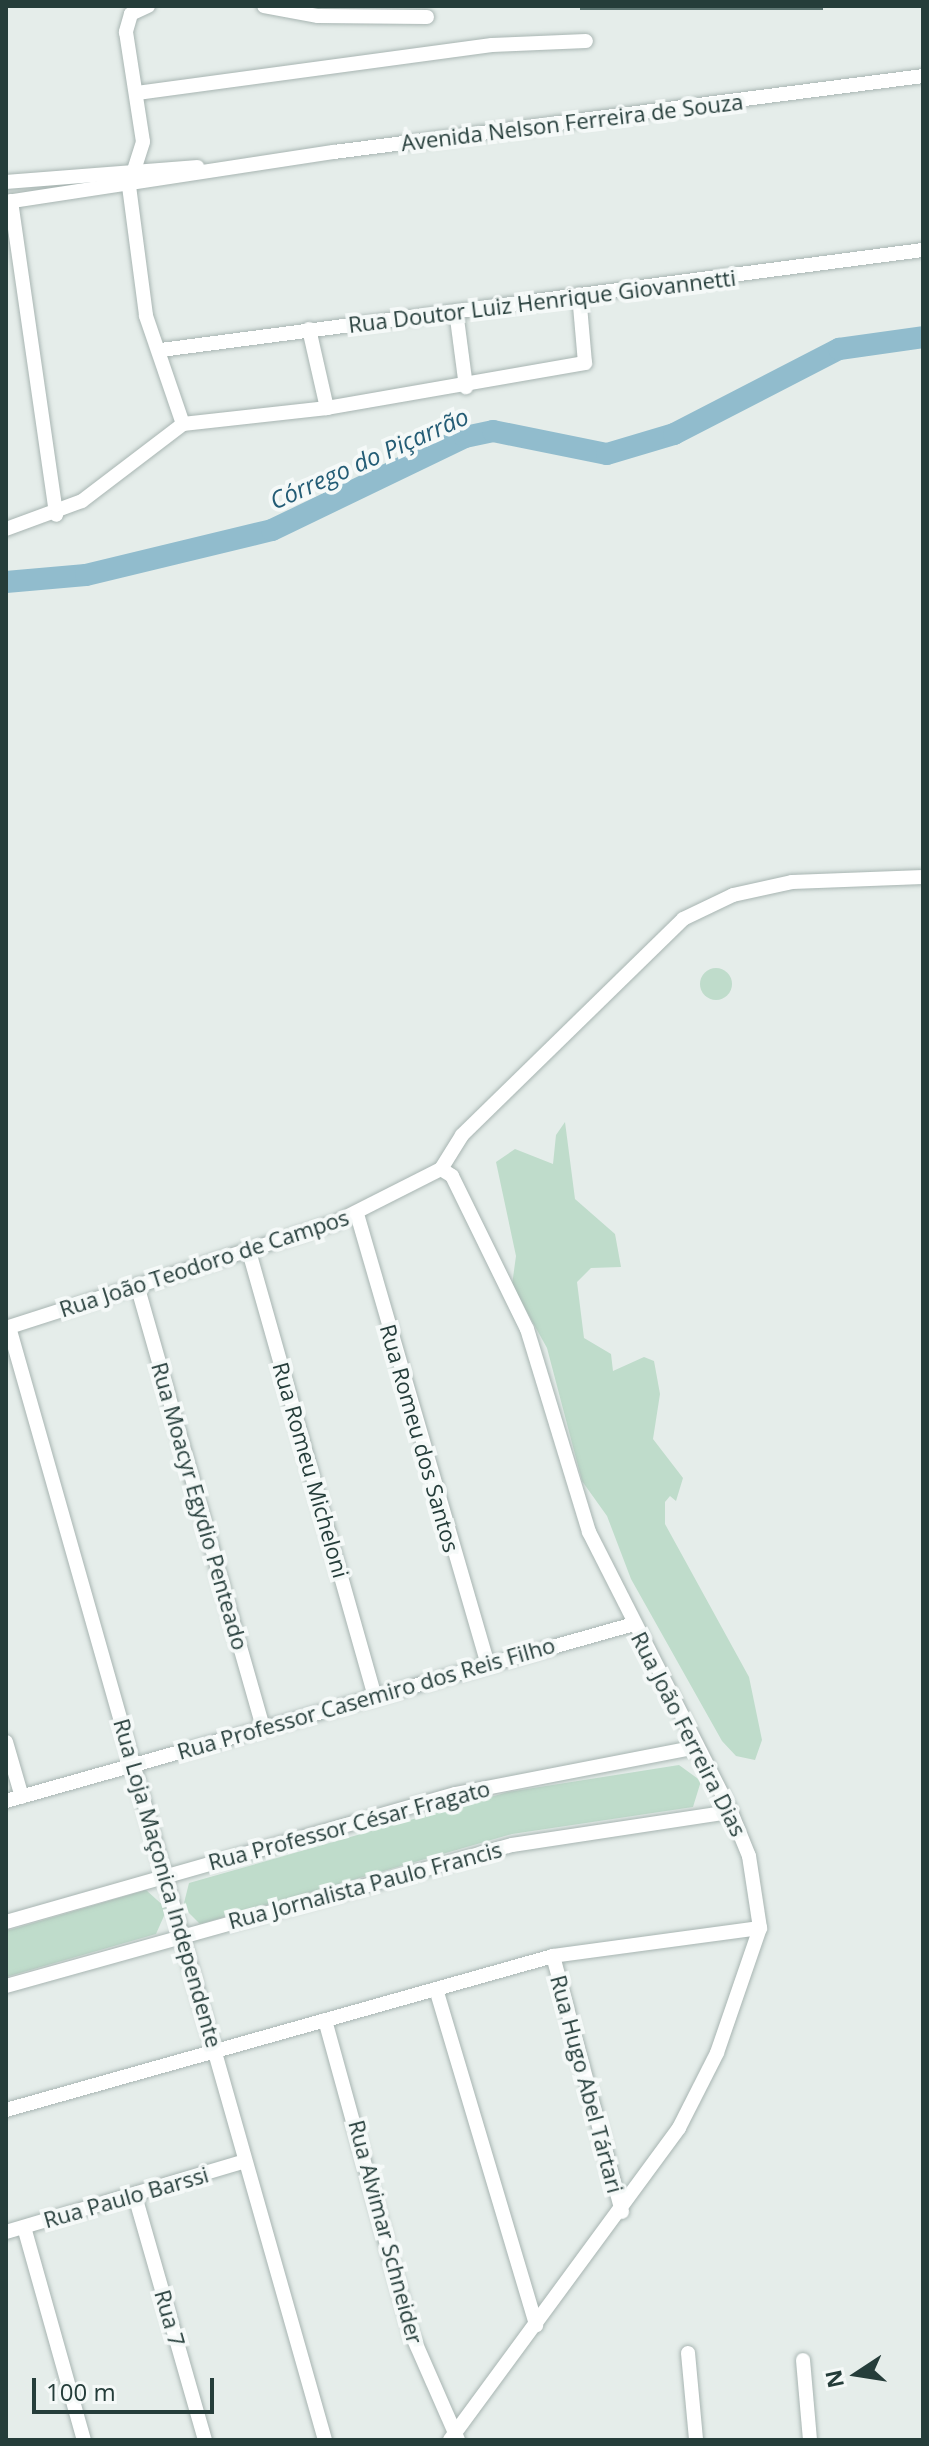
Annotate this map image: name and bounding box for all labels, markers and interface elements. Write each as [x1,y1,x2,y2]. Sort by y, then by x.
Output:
street label: Avenida Nelson Ferreira de Souza [399,88,745,156]
street label: Rua Doutor Luiz Henrique Giovannetti [347,264,737,338]
water label: Córrego do Piçarrão [265,401,473,515]
street label: Rua João Teodoro de Campos [56,1204,352,1322]
street label: Rua Romeu dos Santos [375,1321,465,1555]
street label: Rua Moacyr Egydio Penteado [146,1359,254,1653]
street label: Rua Romeu Micheloni [268,1359,354,1581]
street label: Rua João Ferreira Dias [626,1627,752,1841]
street label: Rua Professor Casemiro dos Reis Filho [174,1631,558,1765]
street label: Rua Loja Maçonica Independente [108,1716,228,2050]
street label: Rua Professor César Fragato [205,1775,493,1875]
street label: Rua Jornalista Paulo Francis [225,1836,505,1934]
street label: Rua Hugo Abel Tártari [545,1972,629,2196]
street label: Rua Alvimar Schneider [343,2117,429,2347]
street label: Rua Paulo Barssi [40,2161,212,2233]
street label: Rua 7 [149,2287,191,2349]
north arrow [817,2334,897,2414]
scale bar [36,2362,218,2412]
text: N [817,2367,850,2391]
text: 100 m [46,2375,116,2408]

